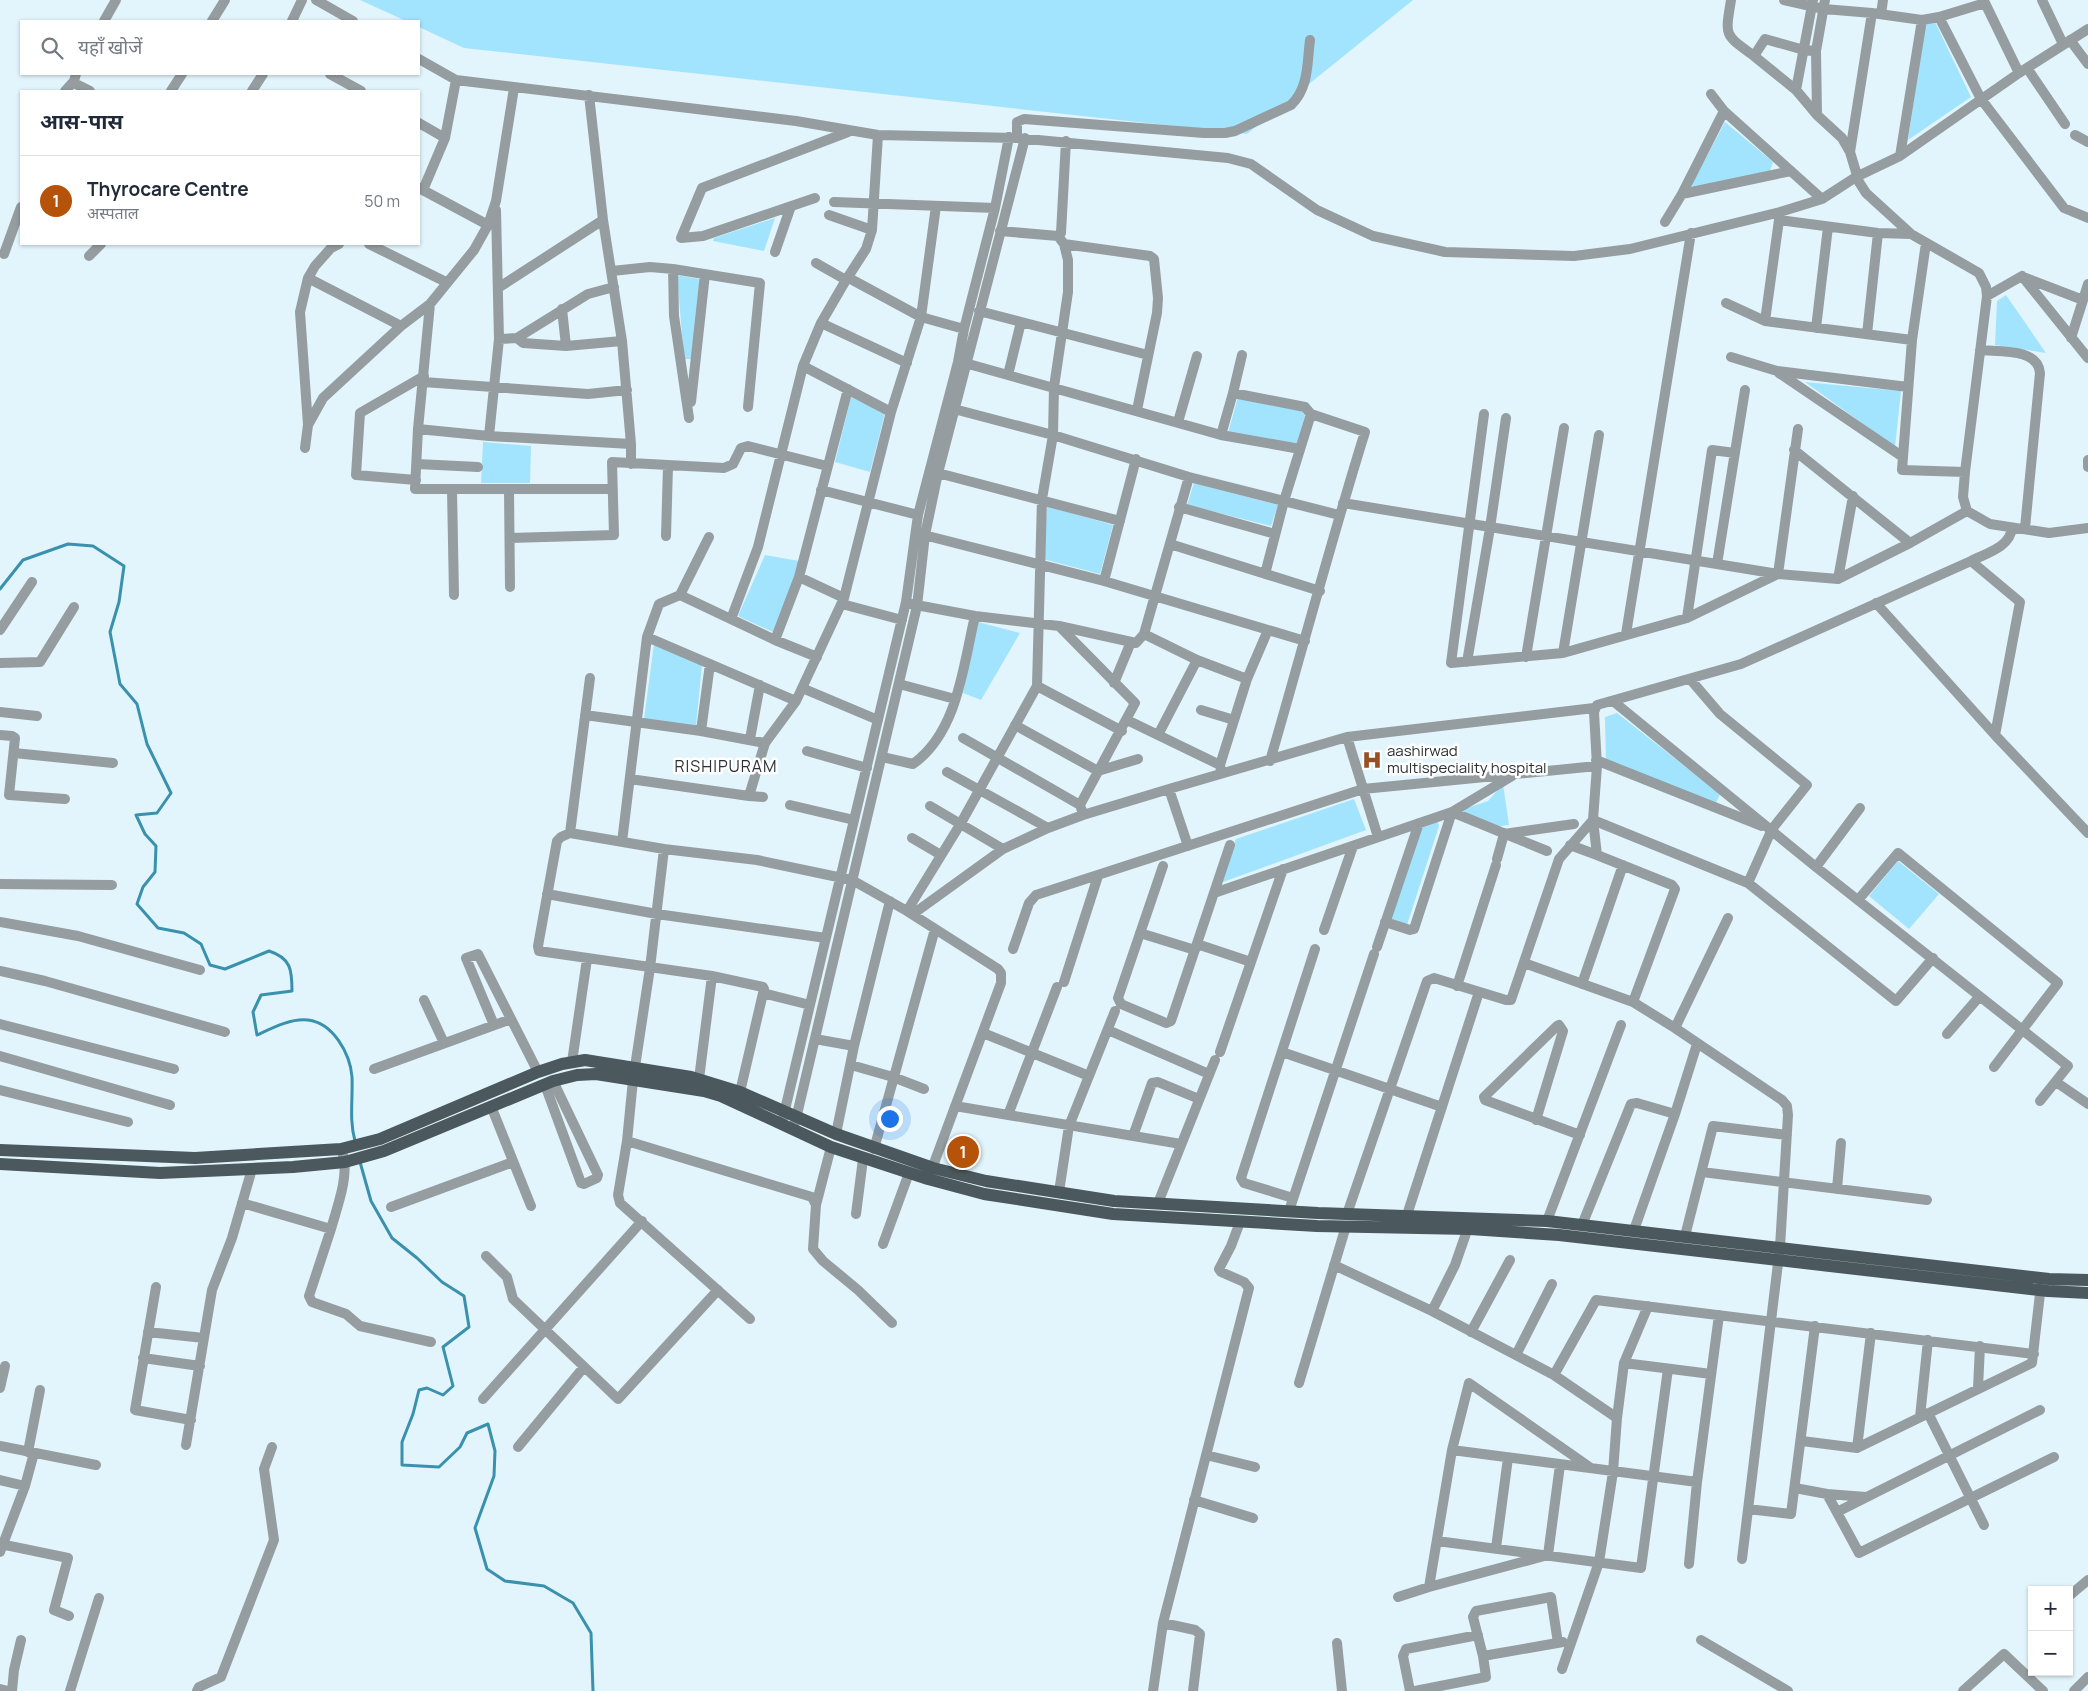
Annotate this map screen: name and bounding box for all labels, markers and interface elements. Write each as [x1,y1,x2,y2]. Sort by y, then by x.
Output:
search box [20,20,420,75]
icon: search [38,34,66,62]
text: यहाँ खोजें [78,34,142,60]
text: आस-पास [40,107,123,135]
text: Thyrocare Centre [87,176,249,202]
text: 1 [52,190,60,212]
text: 50 m [364,190,400,212]
text: अस्पताल [87,202,139,224]
place label: aashirwad multispeciality hospital [1387,740,1547,778]
hospital icon: aashirwad multispeciality hospital [1361,749,1383,771]
district label: RISHIPURAM [675,755,777,777]
your location [877,1106,903,1132]
pin: 1 [947,1133,979,1171]
map controls [2028,1586,2073,1676]
button: + [2028,1586,2073,1631]
button: − [2028,1631,2073,1676]

